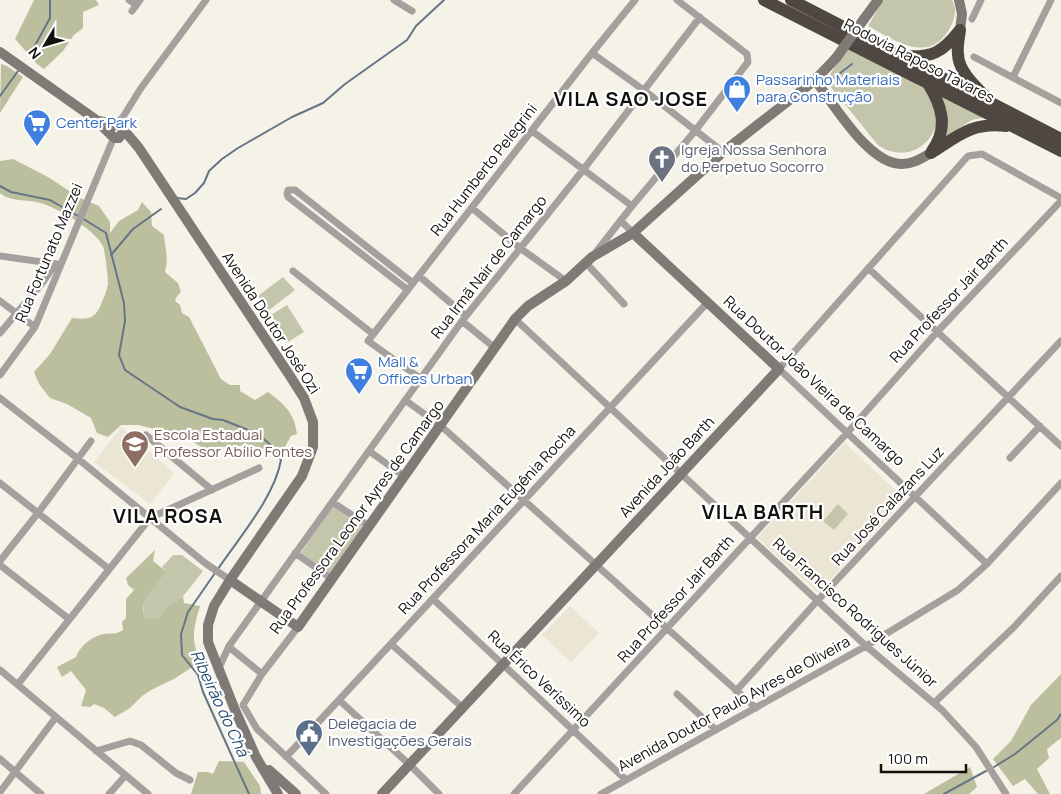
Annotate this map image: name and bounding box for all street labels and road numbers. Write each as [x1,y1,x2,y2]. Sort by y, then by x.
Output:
street label: Rodovia Raposo Tavares [840,13,998,108]
street label: Rua Humberto Pelegrini [425,99,542,240]
street label: Rua Fortunato Mazzei [10,180,87,326]
street label: Rua Irmã Nair de Camargo [426,190,551,343]
street label: Rua Professor Jair Barth [885,232,1013,367]
street label: Avenida Doutor José Ozi [217,247,325,398]
street label: Rua Doutor João Vieira de Camargo [719,291,910,471]
street label: Rua Professora Leonor Ayres de Camargo [265,395,449,638]
street label: Avenida João Barth [614,411,719,522]
street label: Rua Professora Maria Eugênia Rocha [393,421,580,619]
street label: Rua José Calazans Luz [827,441,949,570]
street label: Rua Professor Jair Barth [613,530,739,667]
street label: Rua Francisco Rodrigues Júnior [768,533,943,693]
street label: Rua Érico Veríssimo [483,625,595,732]
street label: Avenida Doutor Paulo Ayres de Oliveira [614,631,854,776]

